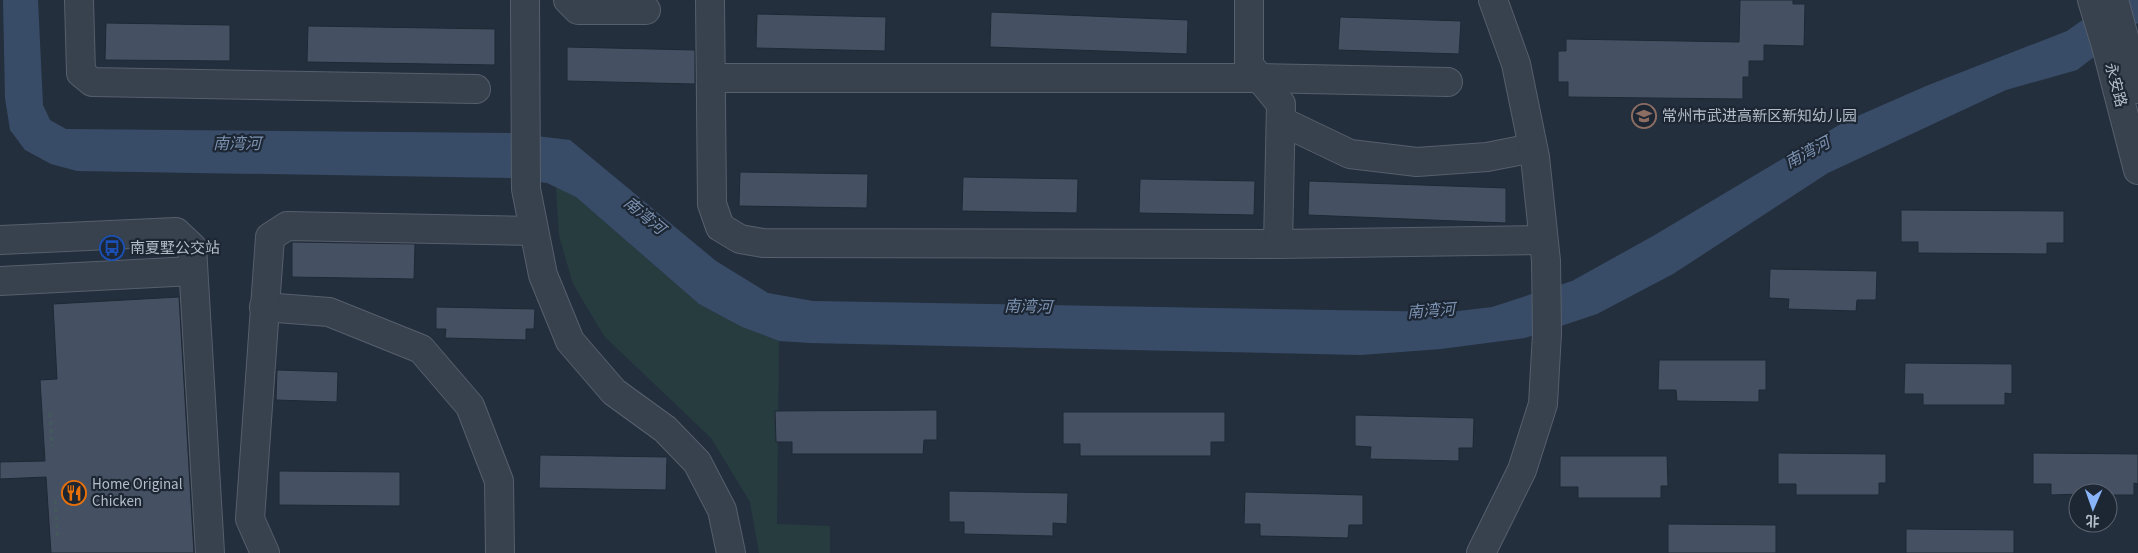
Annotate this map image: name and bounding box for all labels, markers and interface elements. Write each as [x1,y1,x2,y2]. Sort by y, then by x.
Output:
street label: 永安路 [2100,61,2131,110]
school or university icon: 常州市武进高新区新知幼儿园 [1631,103,1657,129]
place label: 常州市武进高新区新知幼儿园 [1662,106,1857,127]
water label: 南湾河 [1781,130,1836,174]
water label: 南湾河 [213,133,264,155]
water label: 南湾河 [619,192,672,242]
bus stop icon: 南夏墅公交站 [99,235,125,261]
place label: 南夏墅公交站 [130,238,220,259]
water label: 南湾河 [1004,296,1055,318]
water label: 南湾河 [1406,298,1459,324]
place label: Home Original Chicken [92,474,183,512]
restaurant icon: Home Original Chicken [61,480,87,506]
north arrow [2068,483,2118,533]
text: 北 [2085,510,2100,530]

